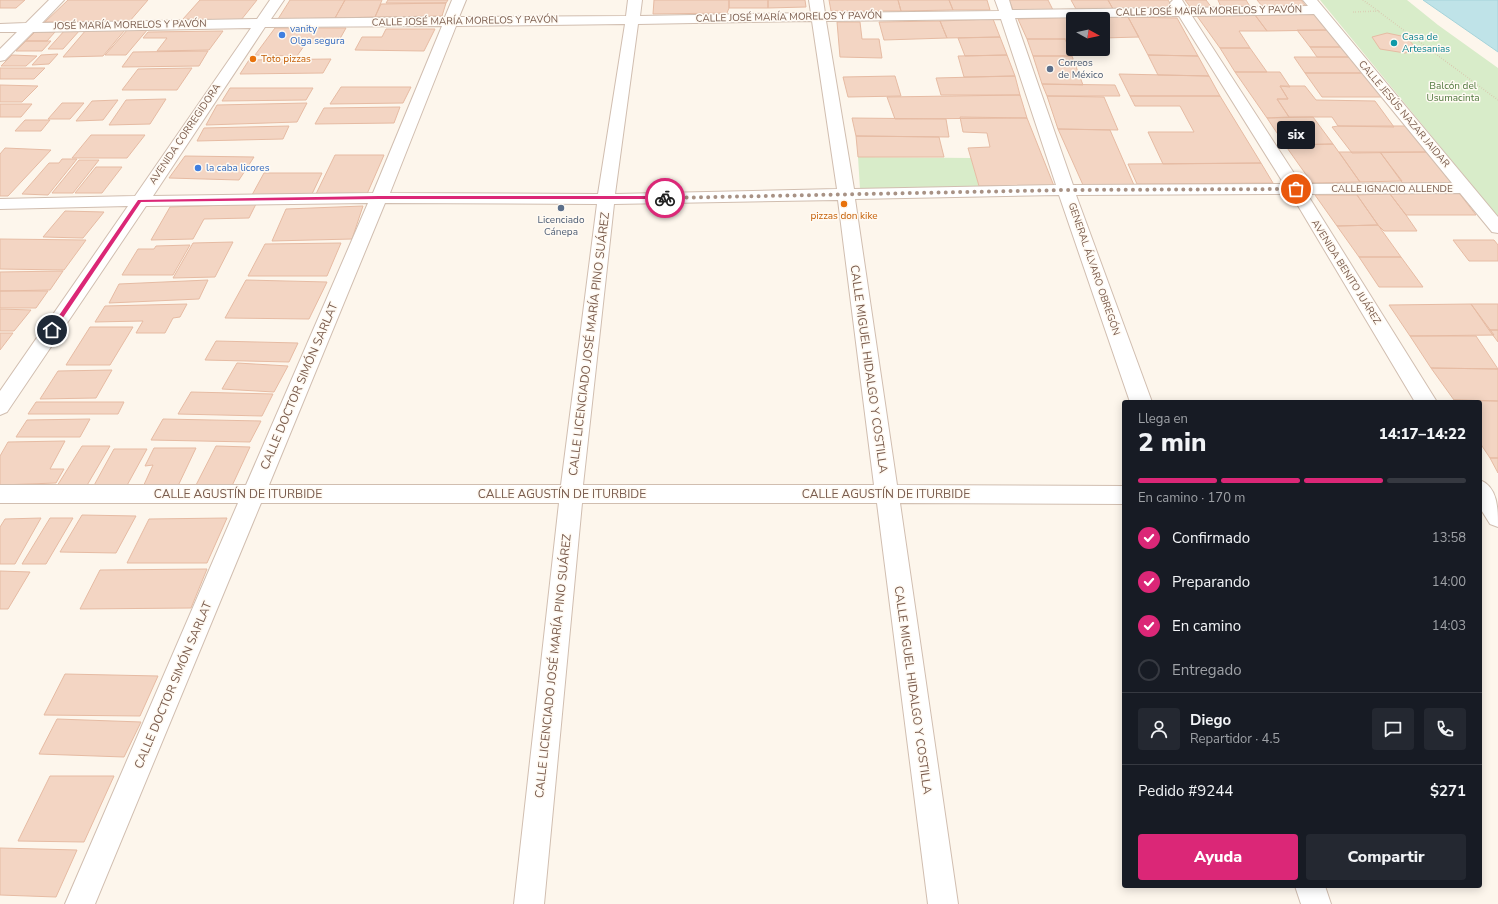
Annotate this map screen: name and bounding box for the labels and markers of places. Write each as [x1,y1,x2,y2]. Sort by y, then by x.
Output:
place label: vanity Olga segura [290,22,345,48]
marker: vanity Olga segura [277,30,287,40]
place label: Casa de Artesanias [1402,30,1450,56]
marker: Casa de Artesanias [1389,38,1399,48]
place label: Toto pizzas [261,52,311,66]
marker: Toto pizzas [248,54,258,64]
place label: Correos de México [1058,56,1104,82]
marker: Correos de México [1045,64,1055,74]
callout: six [1277,121,1315,149]
place label: la caba licores [206,161,270,175]
marker: la caba licores [193,163,203,173]
pin [1279,172,1313,206]
marker: pizzas don kike [839,199,849,209]
marker: Licenciado Cánepa [556,203,566,213]
place label: pizzas don kike [810,209,878,223]
place label: Licenciado Cánepa [538,213,585,239]
pin [35,313,69,347]

